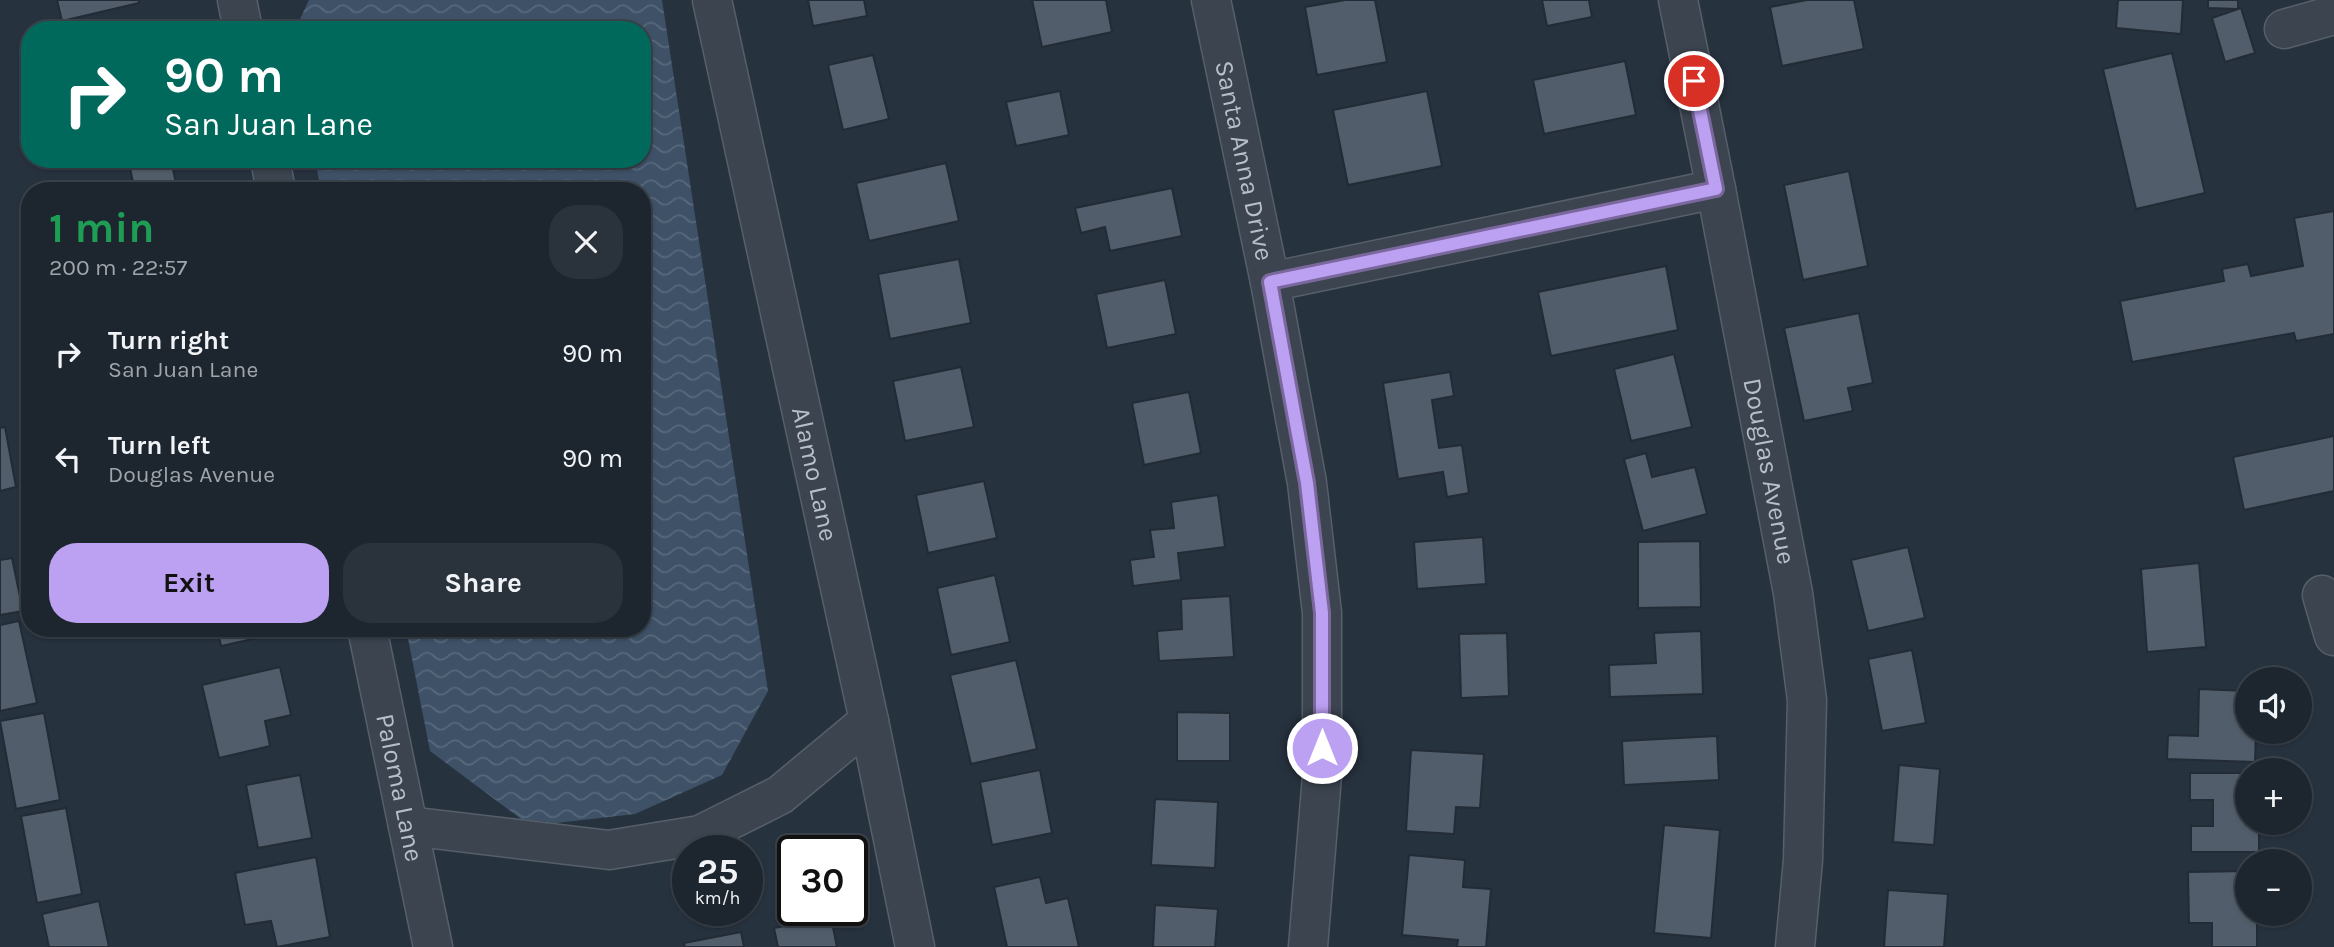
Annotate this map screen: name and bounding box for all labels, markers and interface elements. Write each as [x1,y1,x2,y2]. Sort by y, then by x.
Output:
text: 90 m [164,47,284,104]
icon: right [49,49,140,140]
pin [1664,51,1724,111]
street label: Santa Anna Drive [1209,58,1281,263]
icon: arrive [1675,62,1713,100]
text: San Juan Lane [164,106,373,143]
text: 1 min [49,203,154,253]
button: close [549,205,623,279]
text: 200 m · 22:57 [49,254,187,281]
text: Turn right [108,325,229,356]
icon: right [49,335,87,373]
text: 90 m [562,338,623,369]
text: San Juan Lane [108,356,258,383]
street label: Douglas Avenue [1737,375,1803,567]
street label: Alamo Lane [785,404,845,544]
text: Turn left [108,430,210,461]
icon: left [49,440,87,478]
text: 90 m [562,443,623,474]
text: Douglas Avenue [108,461,275,488]
button: Exit [49,543,329,623]
button: Share [343,543,623,623]
map controls [2235,667,2312,926]
button: sound [2235,667,2312,744]
street label: Paloma Lane [370,711,430,865]
position arrow [1285,711,1359,785]
button: + [2235,758,2312,835]
speed limit sign: 30 [777,835,868,926]
button: − [2235,849,2312,926]
text: 25 [697,851,738,892]
text: km/h [695,887,740,909]

